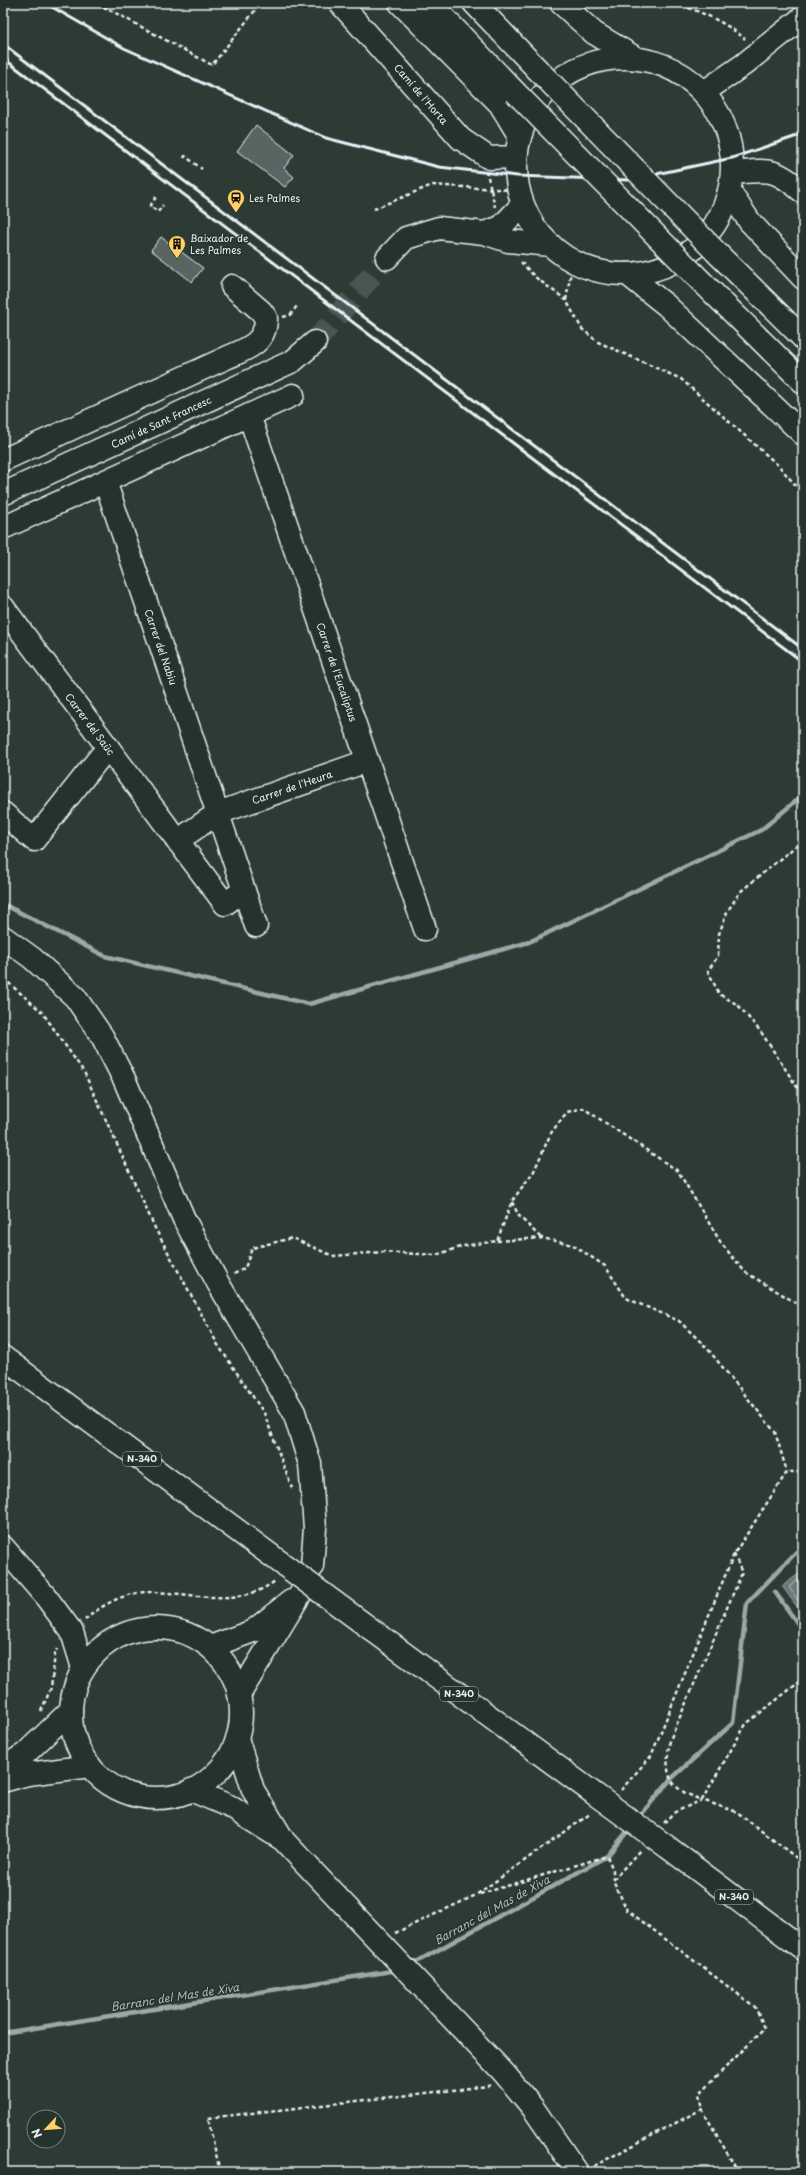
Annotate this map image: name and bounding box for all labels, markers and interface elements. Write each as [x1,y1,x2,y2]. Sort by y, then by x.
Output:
street label: Camí de l'Horta [391,60,452,128]
station icon: Les Palmes [226,188,246,213]
place label: Les Palmes [249,190,300,205]
place label: Baixador de Les Palmes [190,230,249,257]
building icon: Baixador de Les Palmes [167,234,187,259]
street label: Camí de Sant Francesc [108,392,213,451]
street label: Carrer del Nabiu [141,607,182,687]
street label: Carrer de l'Eucaliptus [313,620,362,724]
street label: Carrer del Saüc [62,690,119,758]
street label: Carrer de l'Heura [250,765,335,807]
road number: N-340 [123,1452,161,1466]
road number: N-340 [440,1687,478,1701]
water label: Barranc del Mas de Xiva [431,1870,554,1948]
road number: N-340 [715,1890,753,1904]
water label: Barranc del Mas de Xiva [110,1978,241,2015]
north arrow [26,2109,66,2149]
text: N [27,2126,46,2141]

